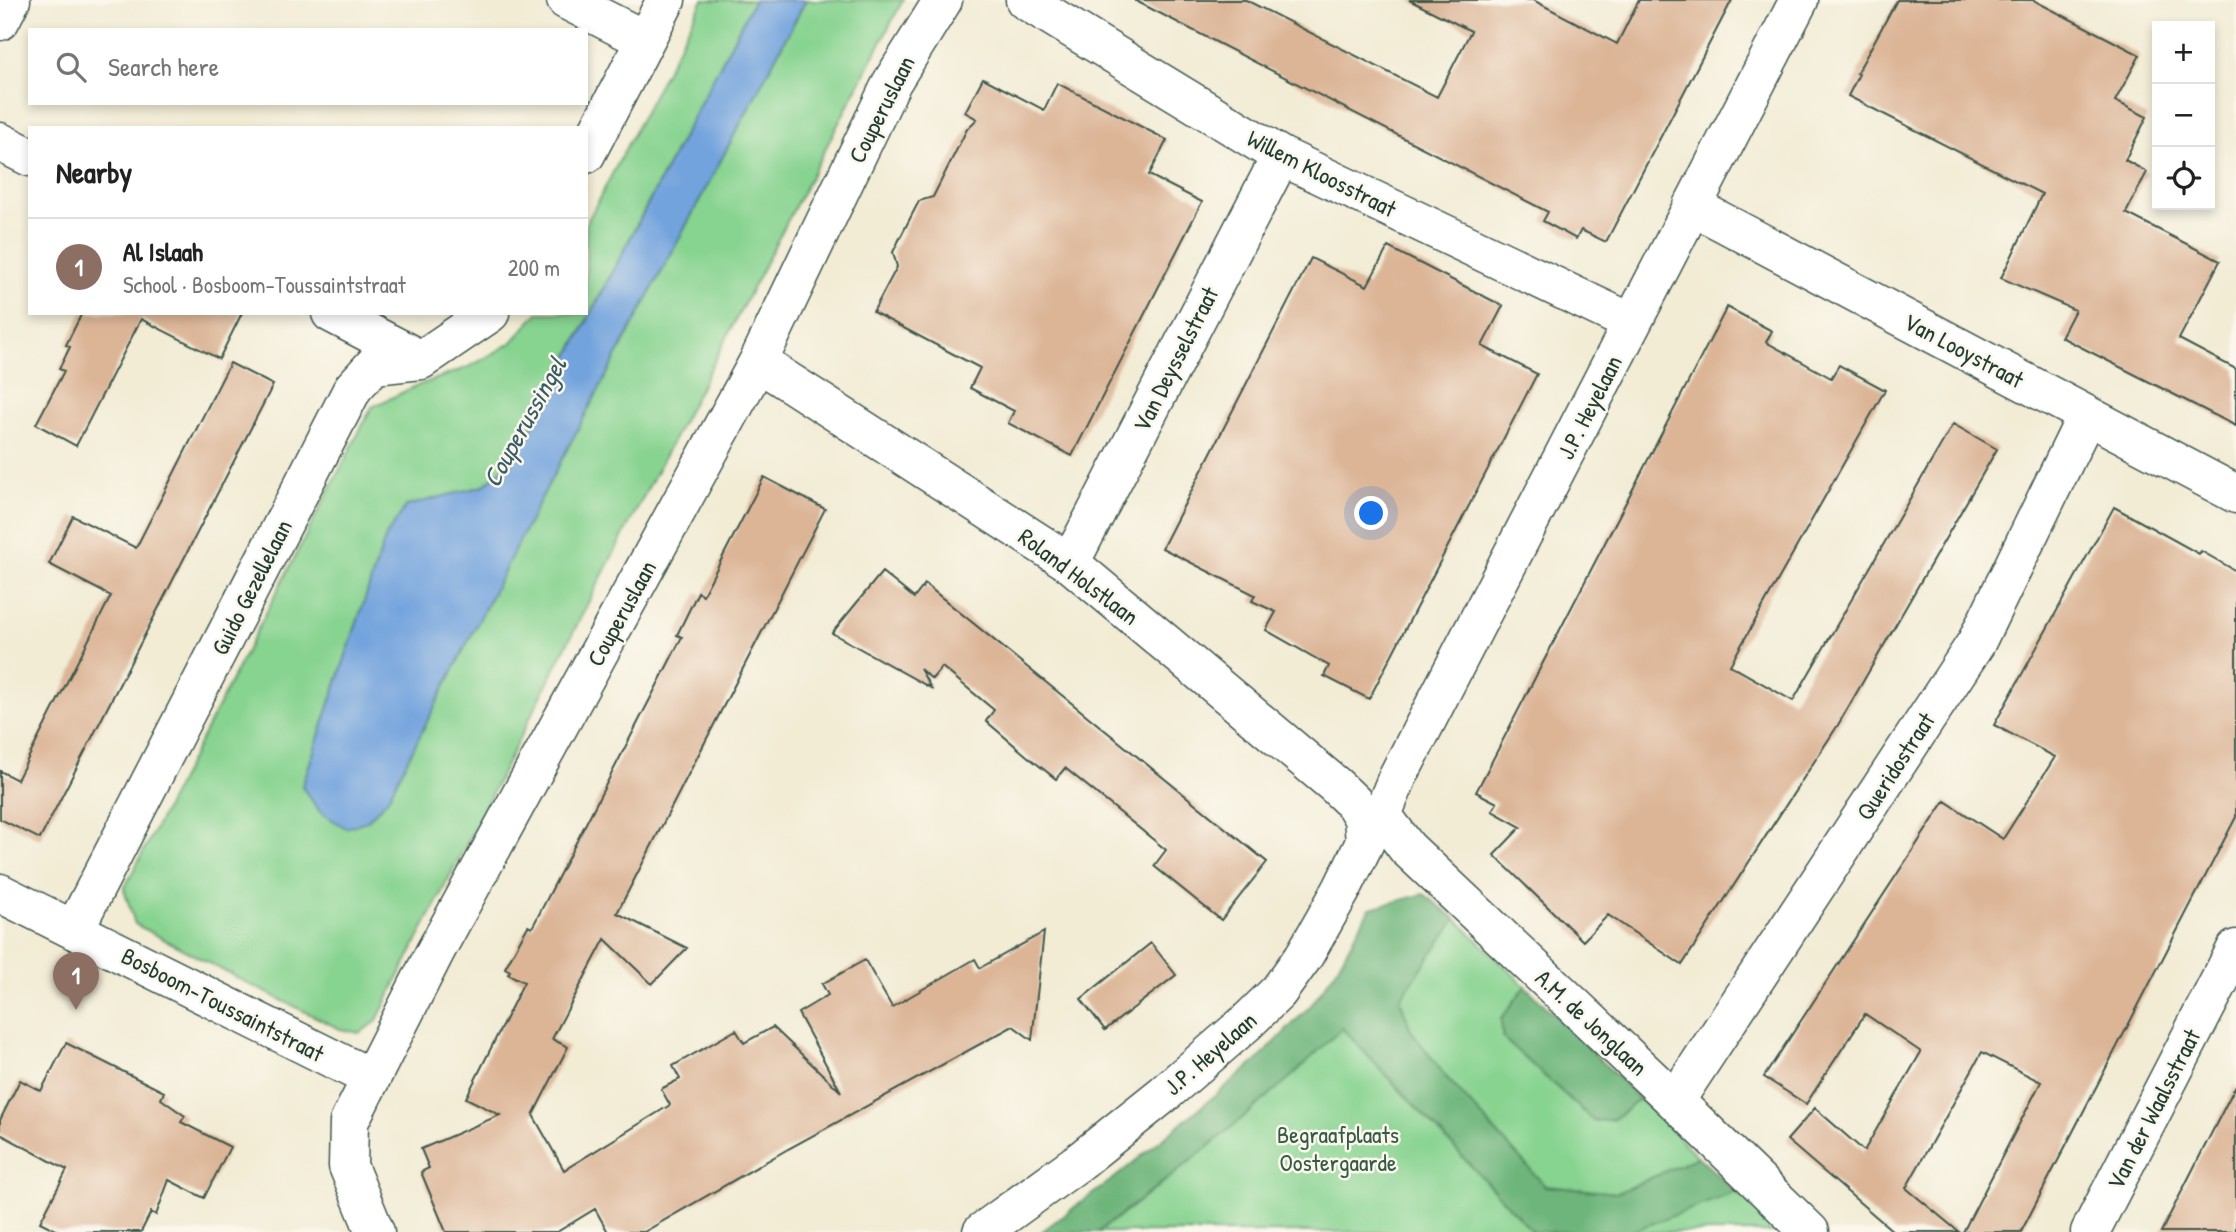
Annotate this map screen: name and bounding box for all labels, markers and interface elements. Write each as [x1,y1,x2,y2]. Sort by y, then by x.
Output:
map controls [2152,21,2215,210]
button: + [2152,21,2215,84]
search box [28,28,588,105]
icon: search [52,48,90,86]
text: Search here [108,49,219,84]
street label: Couperuslaan [840,50,922,168]
button: − [2152,84,2215,147]
street label: Willem Kloosstraat [1242,122,1403,225]
button: locate [2152,147,2215,210]
text: Nearby [56,152,132,192]
text: Al Islaah [123,234,203,269]
text: 1 [75,252,83,283]
text: 200 m [508,252,560,283]
text: School · Bosboom-Toussaintstraat [123,269,406,300]
street label: Van Deysselstraat [1125,280,1226,437]
street label: Van Looystraat [1898,305,2030,395]
street label: J.P. Heyelaan [1549,349,1629,465]
water label: Couperussingel [474,350,575,494]
your location [1354,496,1388,530]
street label: Guido Gezellelaan [203,514,299,660]
street label: Roland Holstlaan [1012,520,1146,632]
street label: Couperuslaan [579,554,663,672]
street label: Queridostraat [1848,705,1942,826]
street label: Bosboom-Toussaintstraat [116,939,330,1069]
pin: 1 [53,952,99,1010]
street label: A.M. de Jonglaan [1529,962,1655,1082]
street label: J.P. Heyelaan [1157,1004,1263,1102]
street label: Van der Waalsstraat [2099,1023,2208,1195]
park label: Begraafplaats Oostergaarde [1277,1118,1399,1178]

